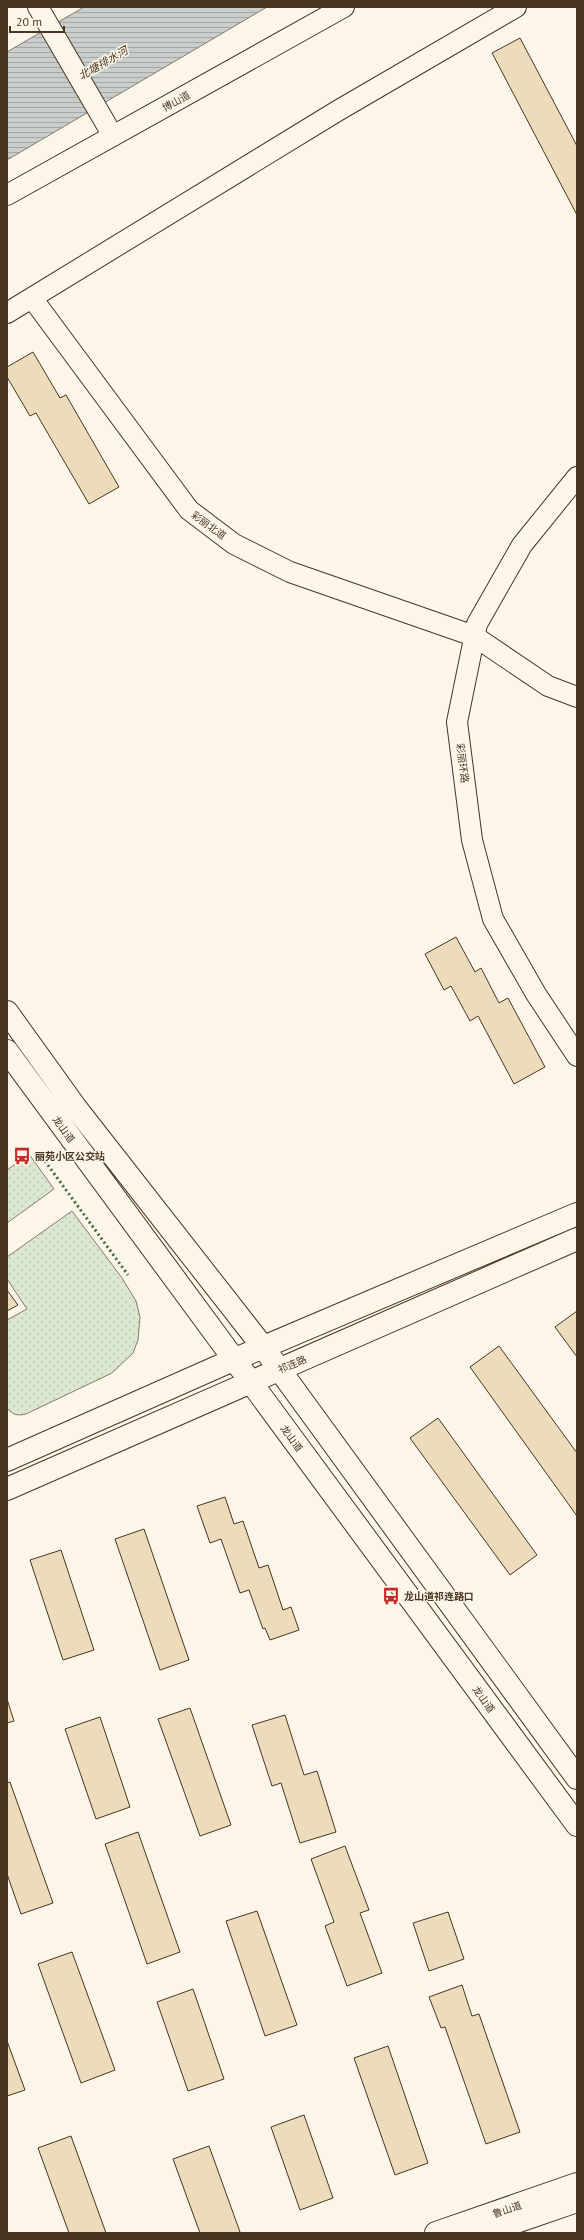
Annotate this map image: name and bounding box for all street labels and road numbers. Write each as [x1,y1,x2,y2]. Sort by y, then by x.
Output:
street label: 博山道 [160,88,193,114]
street label: 彩丽北道 [189,508,229,542]
street label: 彩丽环路 [454,742,471,784]
street label: 龙山道 [50,1113,78,1145]
street label: 祁连路 [276,1353,309,1376]
street label: 龙山道 [278,1422,306,1454]
street label: 龙山道 [470,1683,498,1715]
street label: 鲁山道 [491,2198,523,2221]

